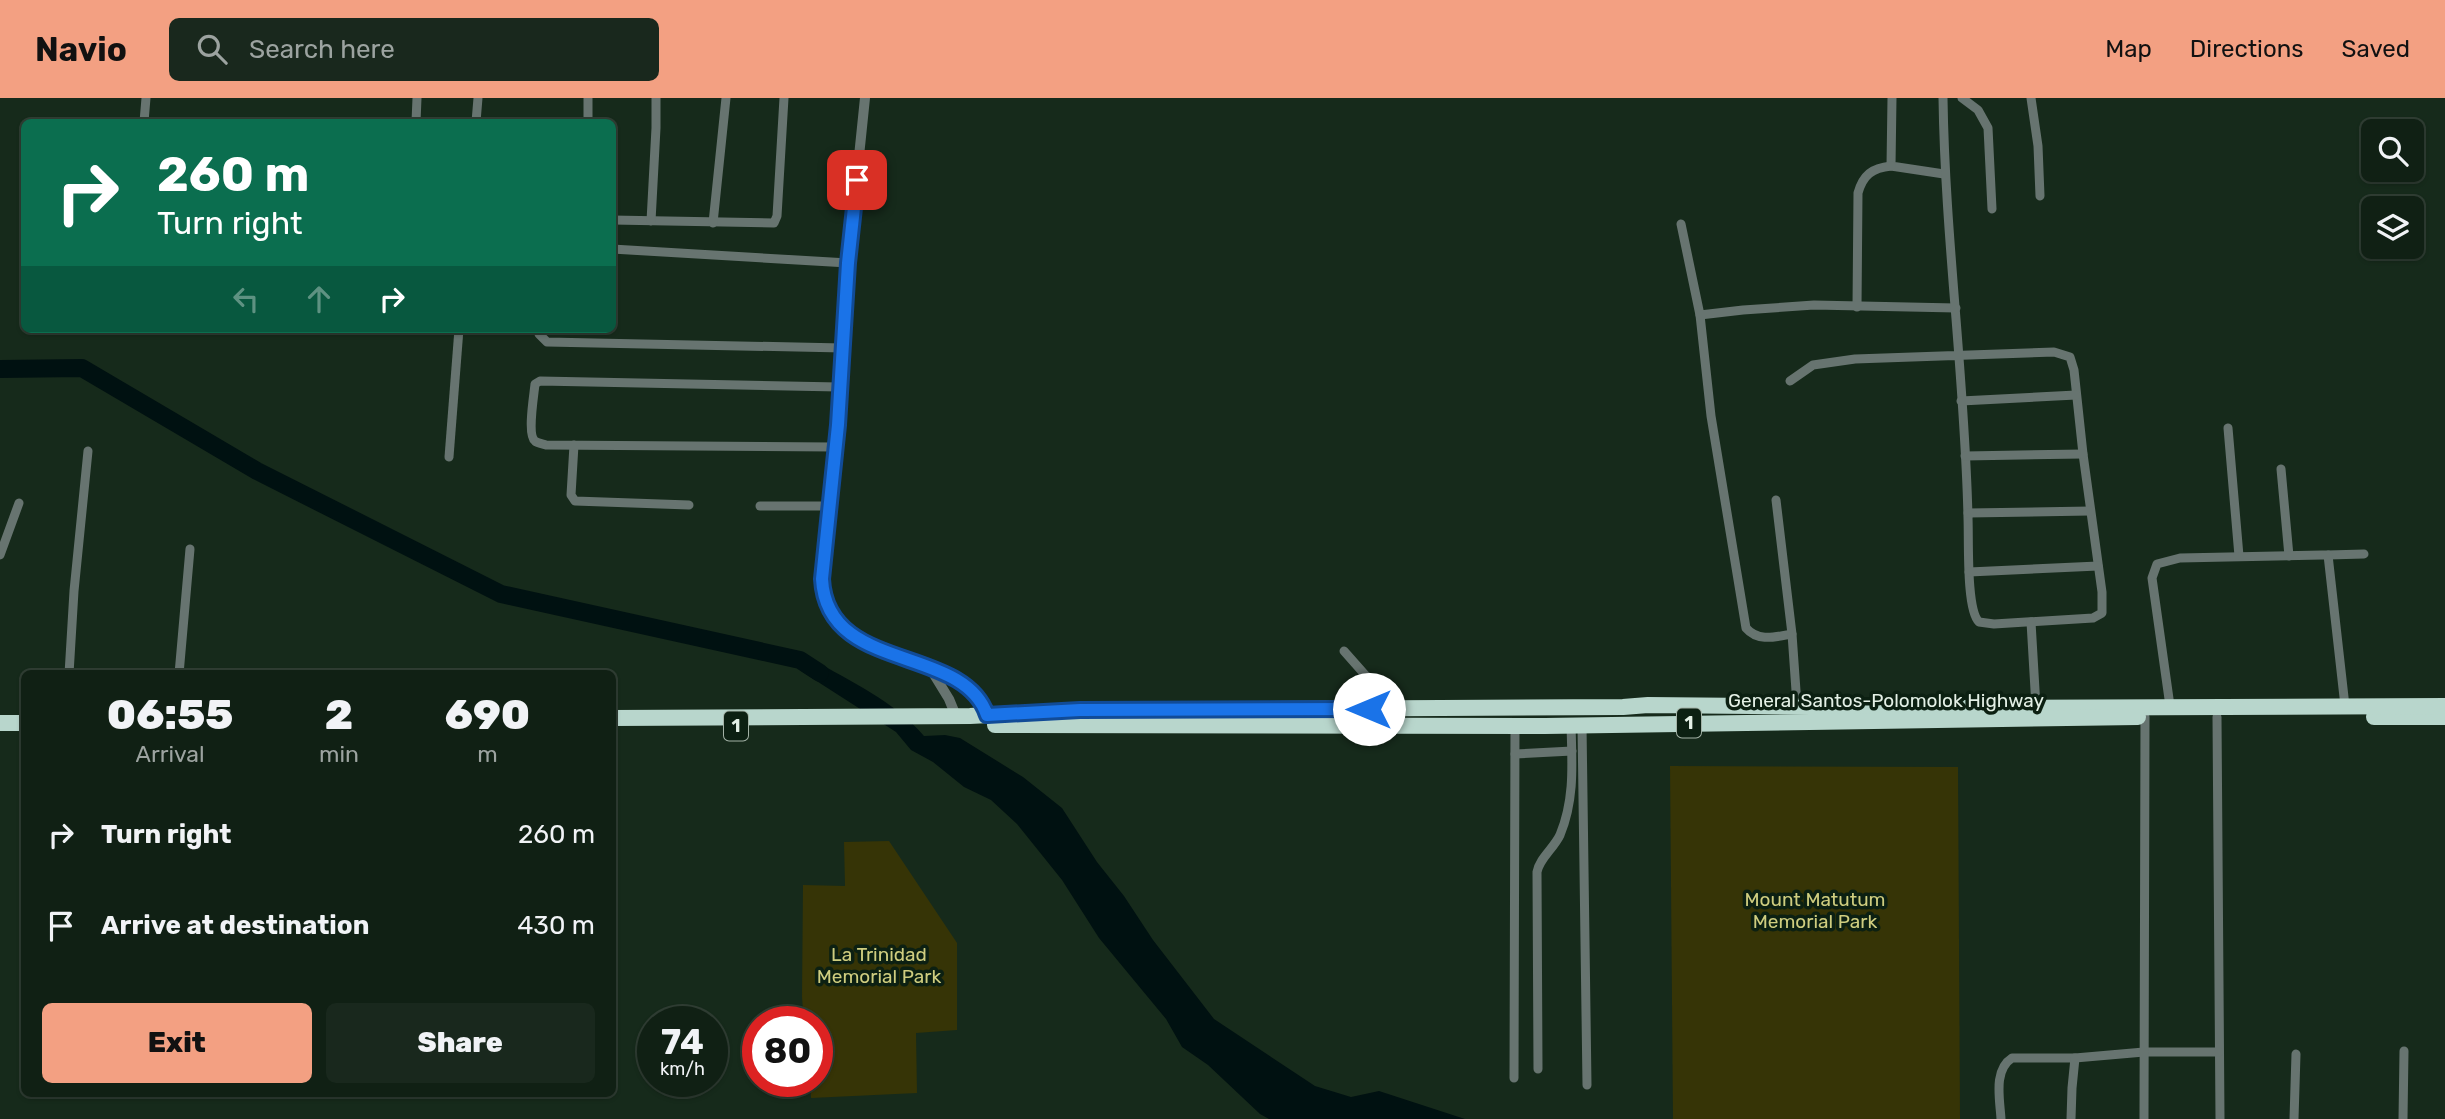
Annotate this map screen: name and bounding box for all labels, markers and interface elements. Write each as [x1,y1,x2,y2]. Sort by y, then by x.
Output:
search box [169,18,659,81]
text: Navio [35,30,127,69]
icon: search [193,30,231,68]
text: Search here [249,34,395,65]
text: Map [2105,35,2152,63]
text: Directions [2190,35,2303,63]
text: Saved [2341,35,2410,63]
map controls [2361,119,2424,259]
button: search [2361,119,2424,182]
text: 260 m [157,145,309,203]
icon: right [42,147,133,238]
pin [827,150,887,210]
icon: arrive [838,161,876,199]
button: layers [2361,196,2424,259]
text: Turn right [157,204,302,242]
icon: left [227,280,265,318]
icon: ahead [300,280,338,318]
icon: right [373,280,411,318]
position arrow [1332,672,1406,746]
street label: General Santos-Polomolok Highway [1728,689,2044,712]
text: 06:55 [107,690,233,740]
text: 2 [325,690,353,740]
text: 690 [445,690,530,740]
road number: 1 [1677,708,1701,738]
road number: 1 [724,712,748,740]
text: Arrival [136,740,205,768]
text: min [319,740,359,768]
text: m [477,740,498,768]
icon: right [42,816,80,854]
text: Turn right [101,819,231,850]
text: 260 m [518,819,595,850]
park label: Mount Matutum Memorial Park [1745,888,1886,933]
icon: arrive [42,907,80,945]
text: Arrive at destination [101,910,369,941]
text: 430 m [517,910,595,941]
park label: La Trinidad Memorial Park [817,943,942,988]
button: Exit [42,1003,312,1083]
button: Share [326,1003,595,1083]
speed limit sign: 80 [742,1006,833,1097]
text: 74 [661,1021,704,1063]
text: km/h [660,1058,705,1080]

